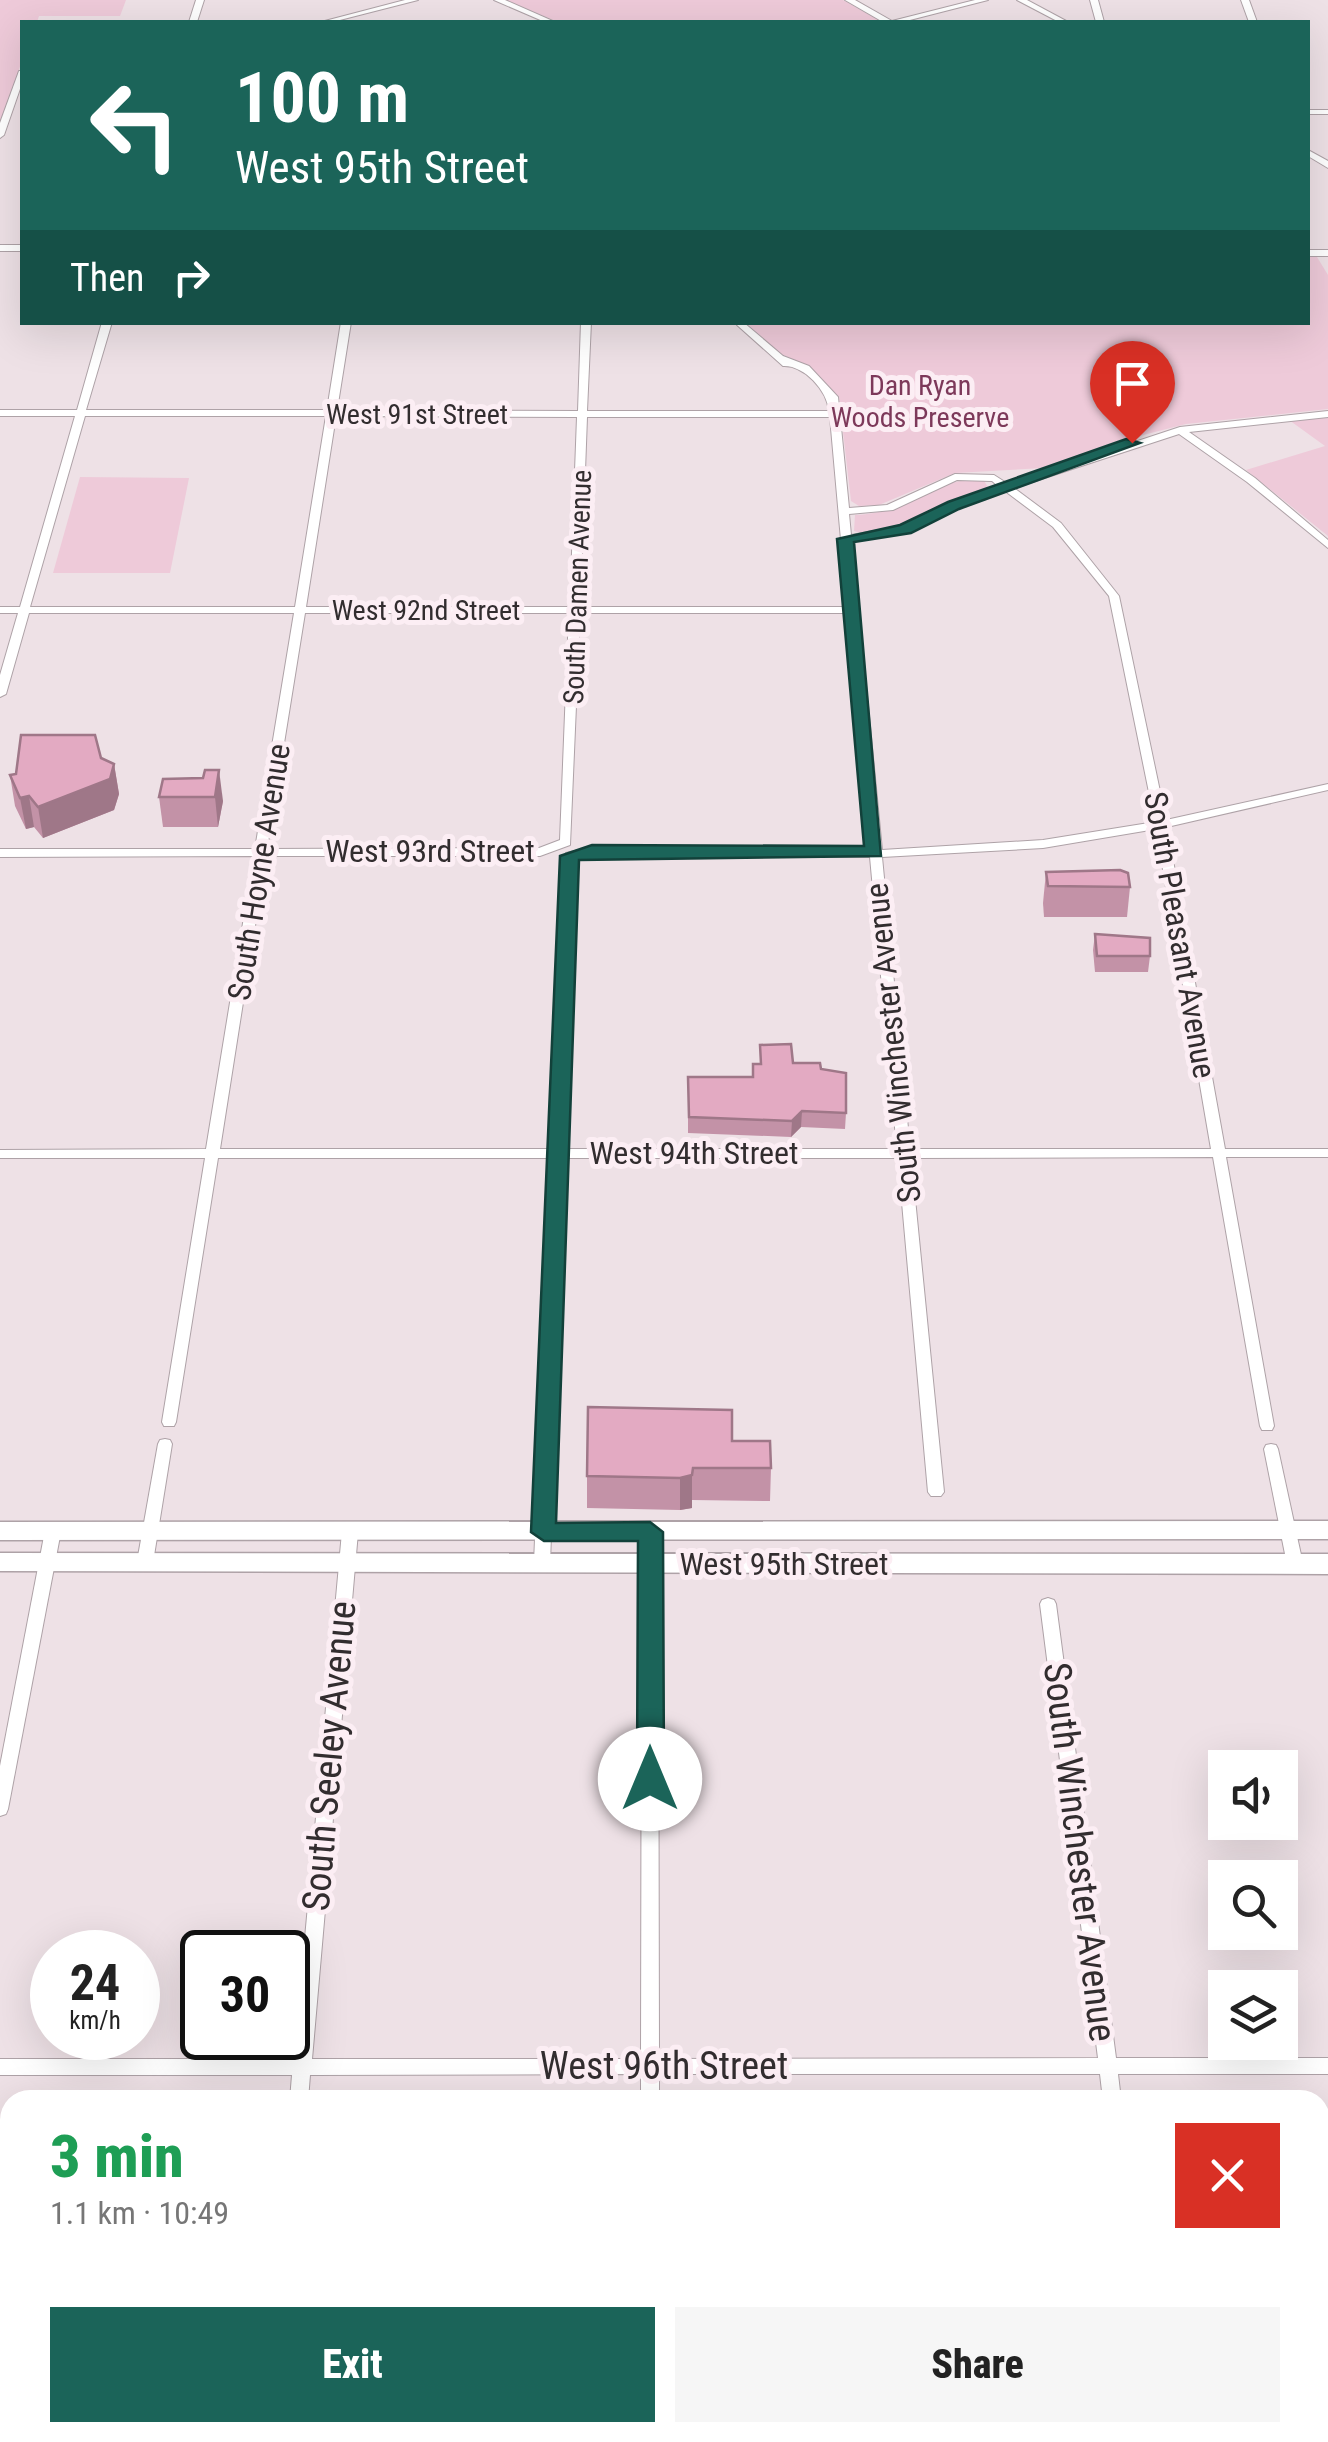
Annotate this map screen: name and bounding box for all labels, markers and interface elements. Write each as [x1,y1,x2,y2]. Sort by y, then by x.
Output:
text: 100 m [235,57,409,139]
icon: left [70,60,200,190]
text: West 95th Street [235,141,529,194]
icon: right [164,250,219,305]
text: Then [70,256,144,300]
pin [1090,341,1175,444]
icon: arrive [1105,356,1160,411]
park label: Dan Ryan Woods Preserve [831,369,1009,434]
street label: West 91st Street [326,398,508,431]
street label: South Damen Avenue [557,469,598,705]
street label: West 92nd Street [332,594,520,627]
street label: South Hoyne Avenue [220,741,298,1003]
street label: South Pleasant Avenue [1136,789,1224,1081]
street label: West 93rd Street [325,832,535,870]
street label: South Winchester Avenue [857,881,929,1205]
street label: West 94th Street [589,1134,799,1172]
street label: West 95th Street [679,1545,889,1583]
street label: South Seeley Avenue [294,1599,364,1913]
street label: South Winchester Avenue [1035,1660,1125,2044]
position arrow [598,1727,702,1831]
map controls [1208,1750,1298,2060]
button: sound [1208,1750,1298,1840]
button: search [1208,1860,1298,1950]
speed limit sign: 30 [180,1930,310,2060]
text: 24 [70,1954,120,2012]
button: layers [1208,1970,1298,2060]
text: km/h [69,2006,121,2035]
street label: West 96th Street [540,2044,788,2088]
text: 3 min [50,2121,184,2192]
button: close [1175,2123,1280,2228]
text: 1.1 km · 10:49 [50,2194,229,2232]
button: Exit [50,2307,655,2422]
button: Share [675,2307,1280,2422]

